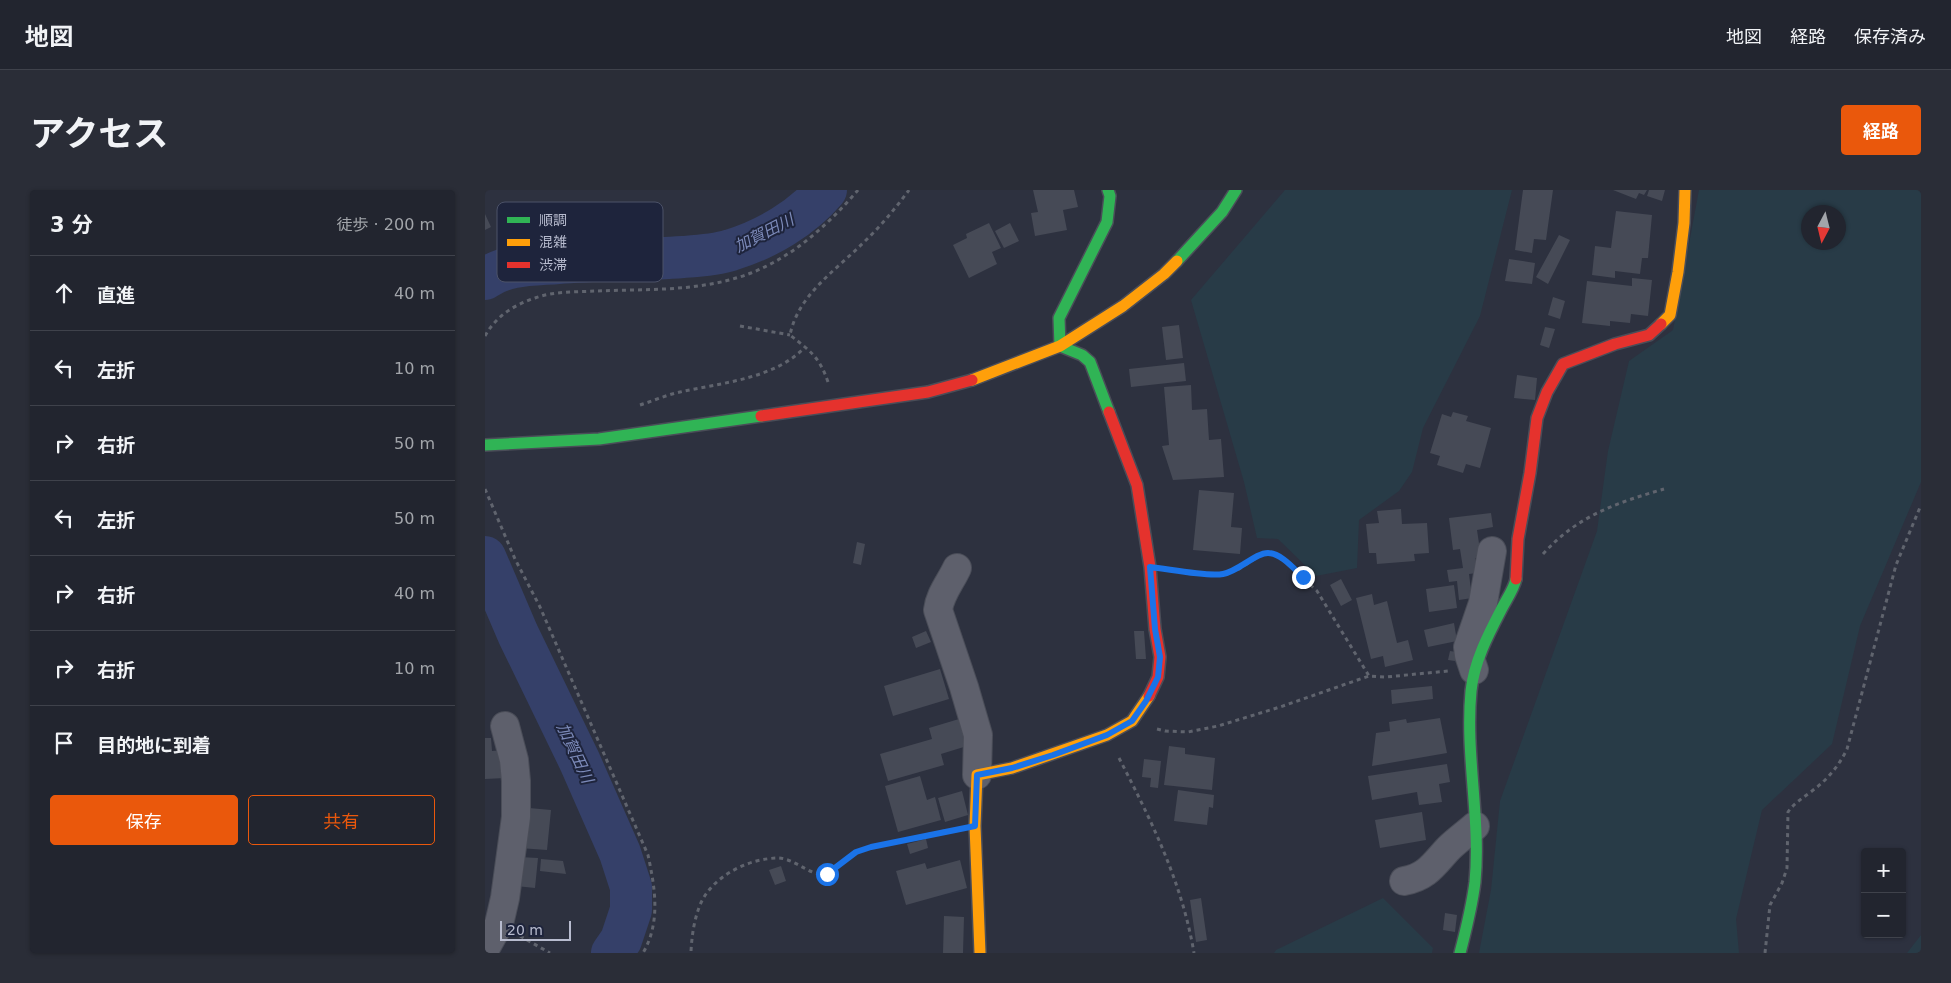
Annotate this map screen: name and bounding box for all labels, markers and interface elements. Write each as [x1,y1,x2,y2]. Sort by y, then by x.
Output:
text: 地図 [25,23,73,51]
text: 地図 [1726,26,1762,47]
text: 経路 [1790,26,1826,47]
text: 保存済み [1854,26,1926,47]
button: 経路 [1841,105,1921,155]
text: アクセス [30,114,168,154]
legend [497,202,663,282]
north arrow [1801,205,1846,250]
water label: 加賀田川 [731,209,799,256]
text: 順調 [539,212,567,228]
text: 3 分 [50,213,93,237]
text: 徒歩 · 200 m [337,215,435,234]
text: 混雑 [539,234,567,250]
text: 渋滞 [539,257,567,273]
icon: ahead [50,279,78,307]
text: 直進 [97,284,135,306]
text: 40 m [394,284,435,303]
icon: left [50,354,78,382]
text: 左折 [97,359,135,381]
text: 10 m [394,359,435,378]
icon: right [50,429,78,457]
text: 右折 [97,434,135,456]
text: 50 m [394,434,435,453]
icon: left [50,504,78,532]
text: 左折 [97,509,135,531]
text: 50 m [394,509,435,528]
route end [1292,566,1315,589]
icon: right [50,579,78,607]
text: 右折 [97,584,135,606]
text: 40 m [394,584,435,603]
icon: right [50,654,78,682]
text: 右折 [97,659,135,681]
text: 10 m [394,659,435,678]
water label: 加賀田川 [553,720,598,788]
icon: arrive [50,729,78,757]
text: 目的地に到着 [97,734,211,756]
button: 保存 [50,795,238,845]
button: 共有 [248,795,435,845]
map controls [1861,848,1906,938]
button: + [1861,848,1906,893]
route start [816,863,839,886]
button: − [1861,893,1906,938]
scale bar [500,918,571,941]
text: 20 m [507,922,543,938]

